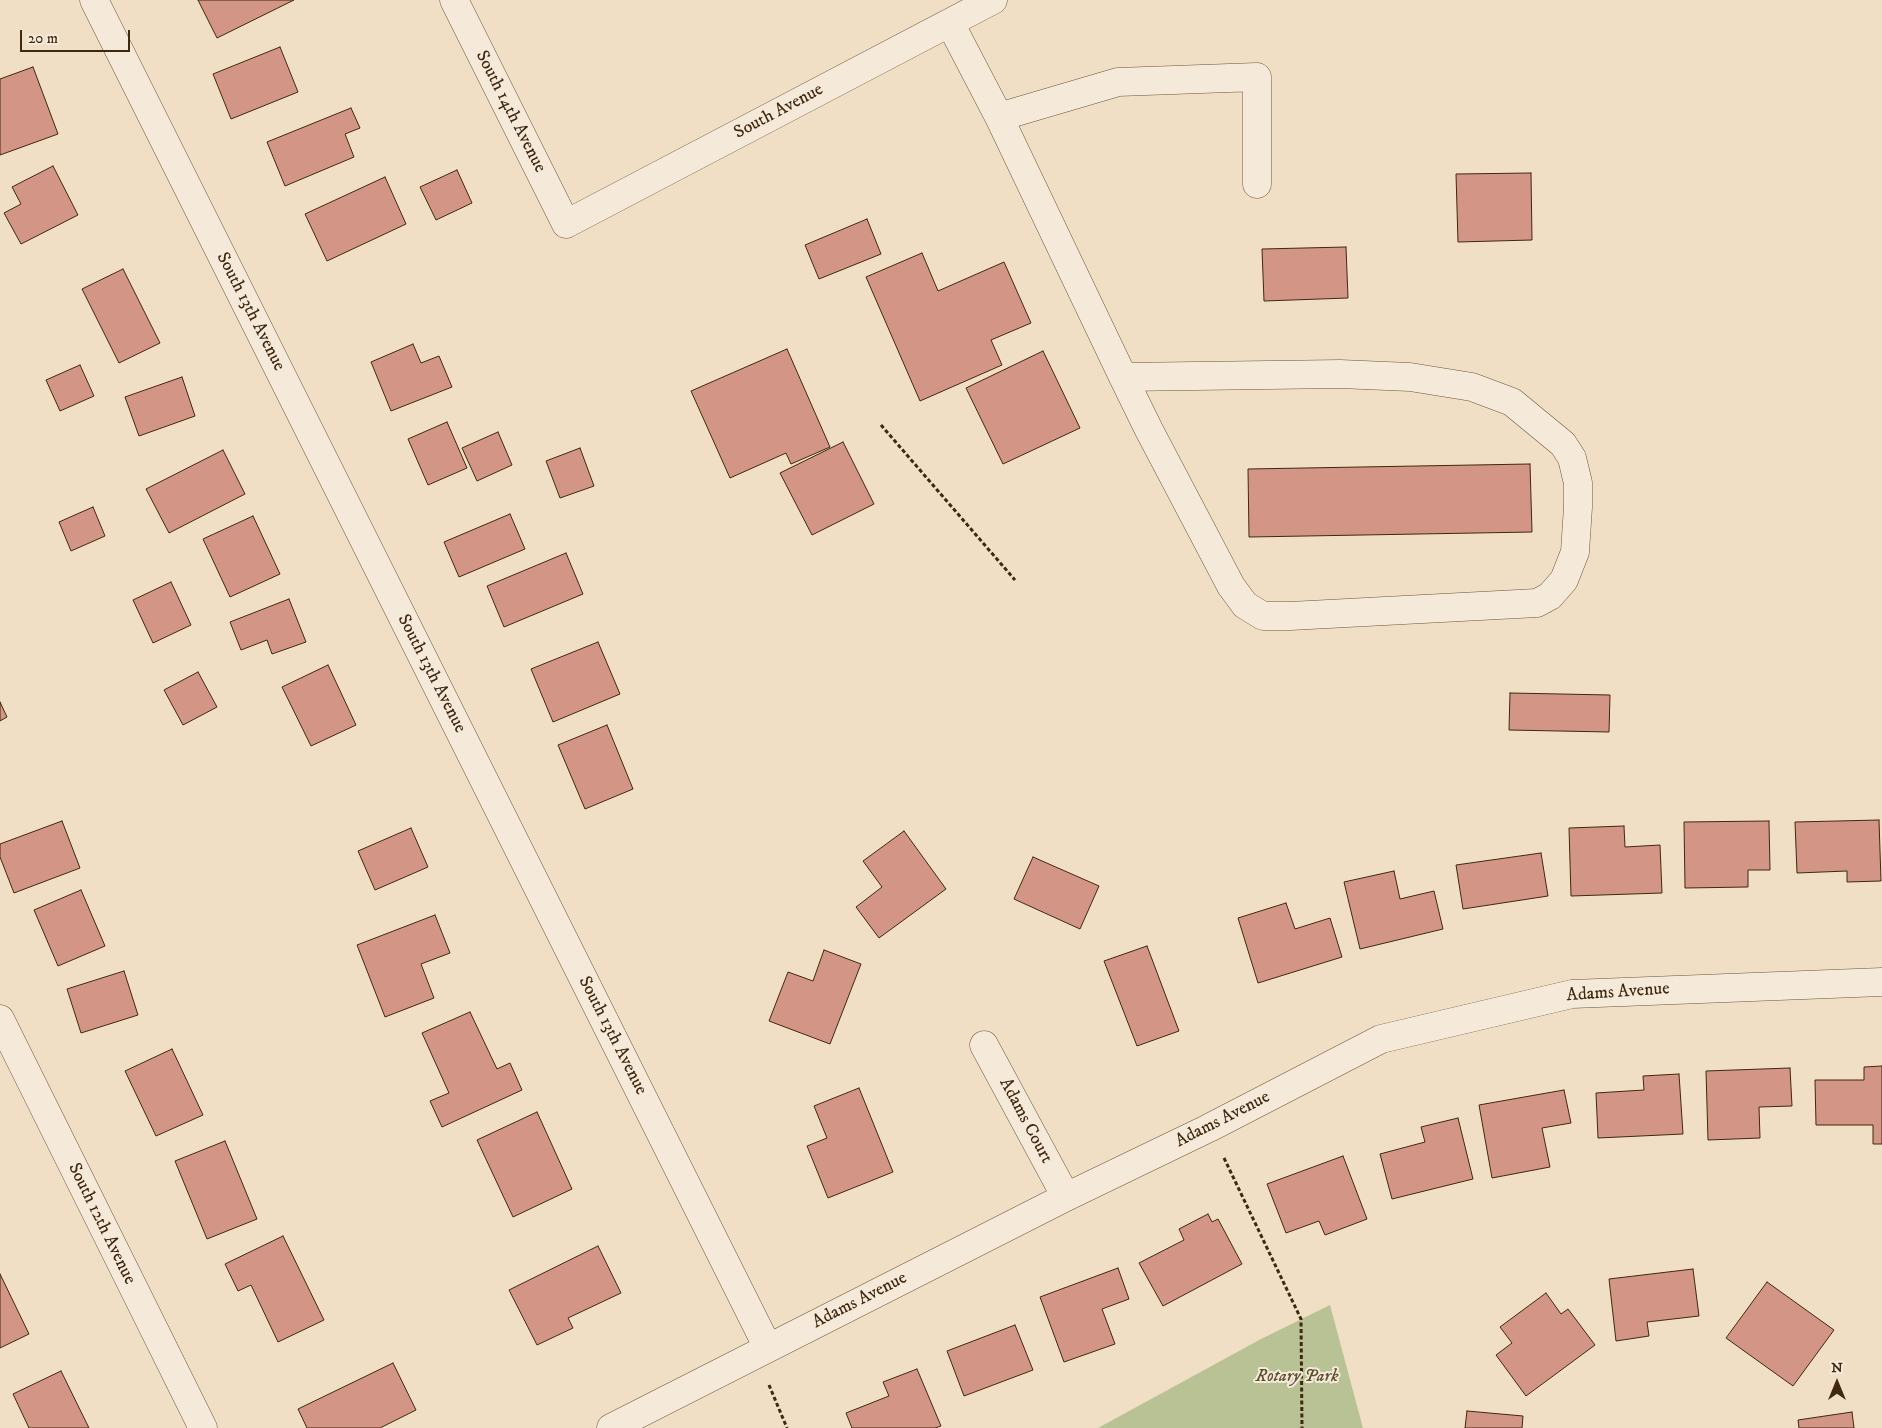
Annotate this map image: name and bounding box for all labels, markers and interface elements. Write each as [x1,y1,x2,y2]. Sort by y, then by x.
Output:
scale bar [22,20,132,52]
text: 20 m [28,29,58,48]
street label: South 14th Avenue [470,47,550,177]
street label: South Avenue [731,79,827,145]
street label: South 13th Avenue [211,249,289,375]
street label: South 13th Avenue [392,611,470,737]
street label: South 13th Avenue [573,973,651,1099]
street label: Adams Avenue [1566,979,1670,1007]
street label: Adams Court [994,1075,1056,1167]
street label: Adams Avenue [1172,1087,1274,1153]
street label: South 12th Avenue [62,1160,140,1288]
street label: Adams Avenue [809,1268,911,1334]
north arrow [1812,1358,1862,1408]
text: N [1831,1359,1843,1377]
park label: Rotary Park [1256,1366,1338,1388]

